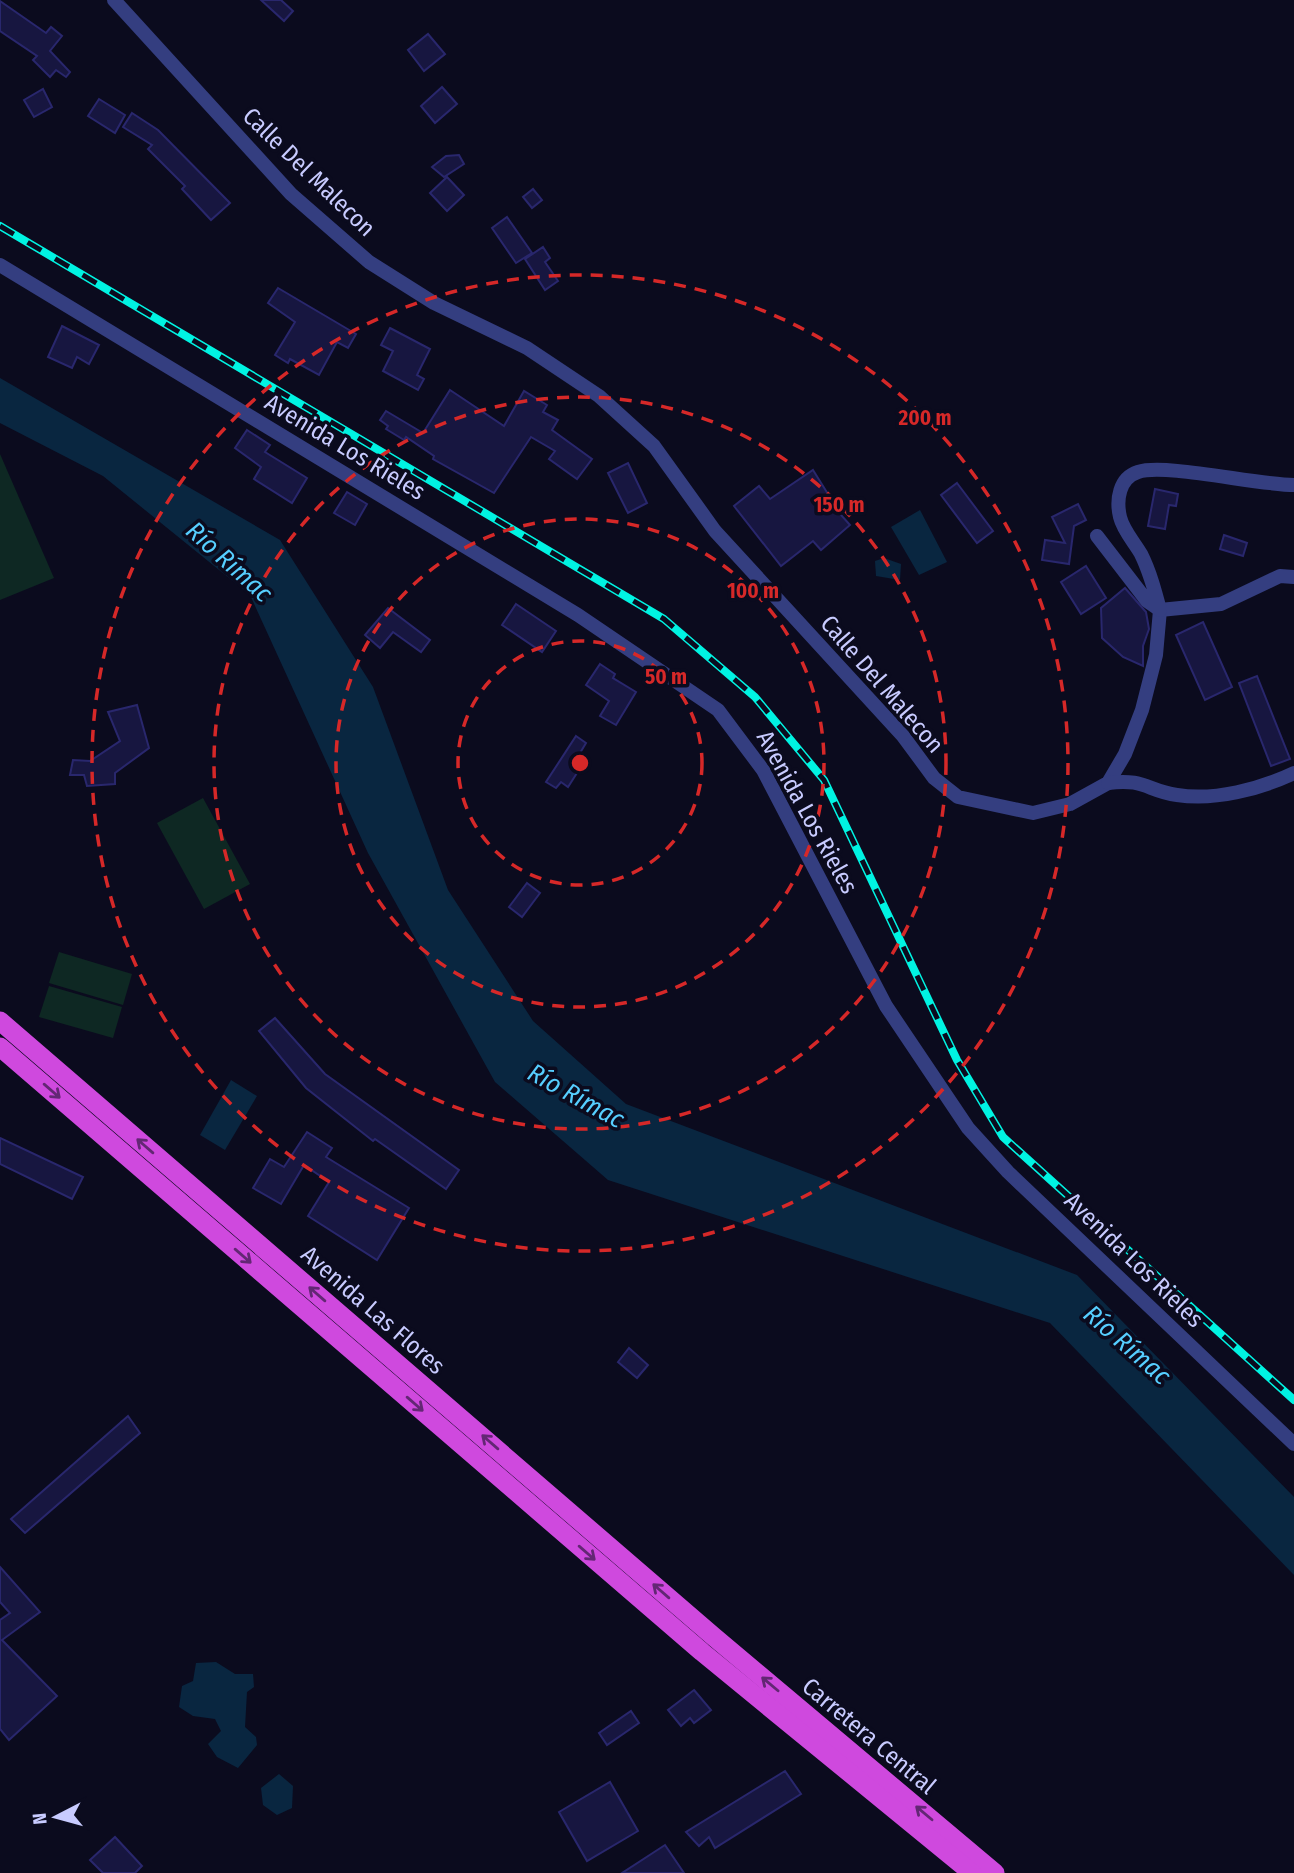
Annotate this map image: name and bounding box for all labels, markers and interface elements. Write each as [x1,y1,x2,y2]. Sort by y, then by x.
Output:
street label: Calle Del Malecon [237,102,381,242]
street label: Avenida Los Rieles [260,388,430,506]
text: 200 m [897,405,952,431]
text: 150 m [813,492,865,518]
water label: Río Rímac [179,515,279,609]
text: 100 m [727,578,779,604]
street label: Calle Del Malecon [815,610,949,758]
text: 50 m [645,664,687,690]
street label: Avenida Los Rieles [751,726,863,898]
centre of rings [568,751,592,775]
water label: Río Rímac [522,1057,630,1136]
one-way arrow [42,1083,60,1099]
one-way arrow [136,1138,154,1154]
street label: Avenida Los Rieles [1059,1187,1209,1333]
street label: Avenida Las Flores [296,1240,450,1380]
one-way arrow [234,1248,252,1264]
one-way arrow [308,1286,326,1302]
water label: Río Rímac [1077,1299,1178,1392]
one-way arrow [406,1396,424,1412]
one-way arrow [481,1434,499,1450]
one-way arrow [578,1545,596,1561]
one-way arrow [653,1584,671,1600]
street label: Carretera Central [797,1672,941,1800]
one-way arrow [761,1676,779,1692]
north arrow [21,1782,91,1852]
one-way arrow [915,1805,933,1821]
text: N [28,1812,52,1826]

